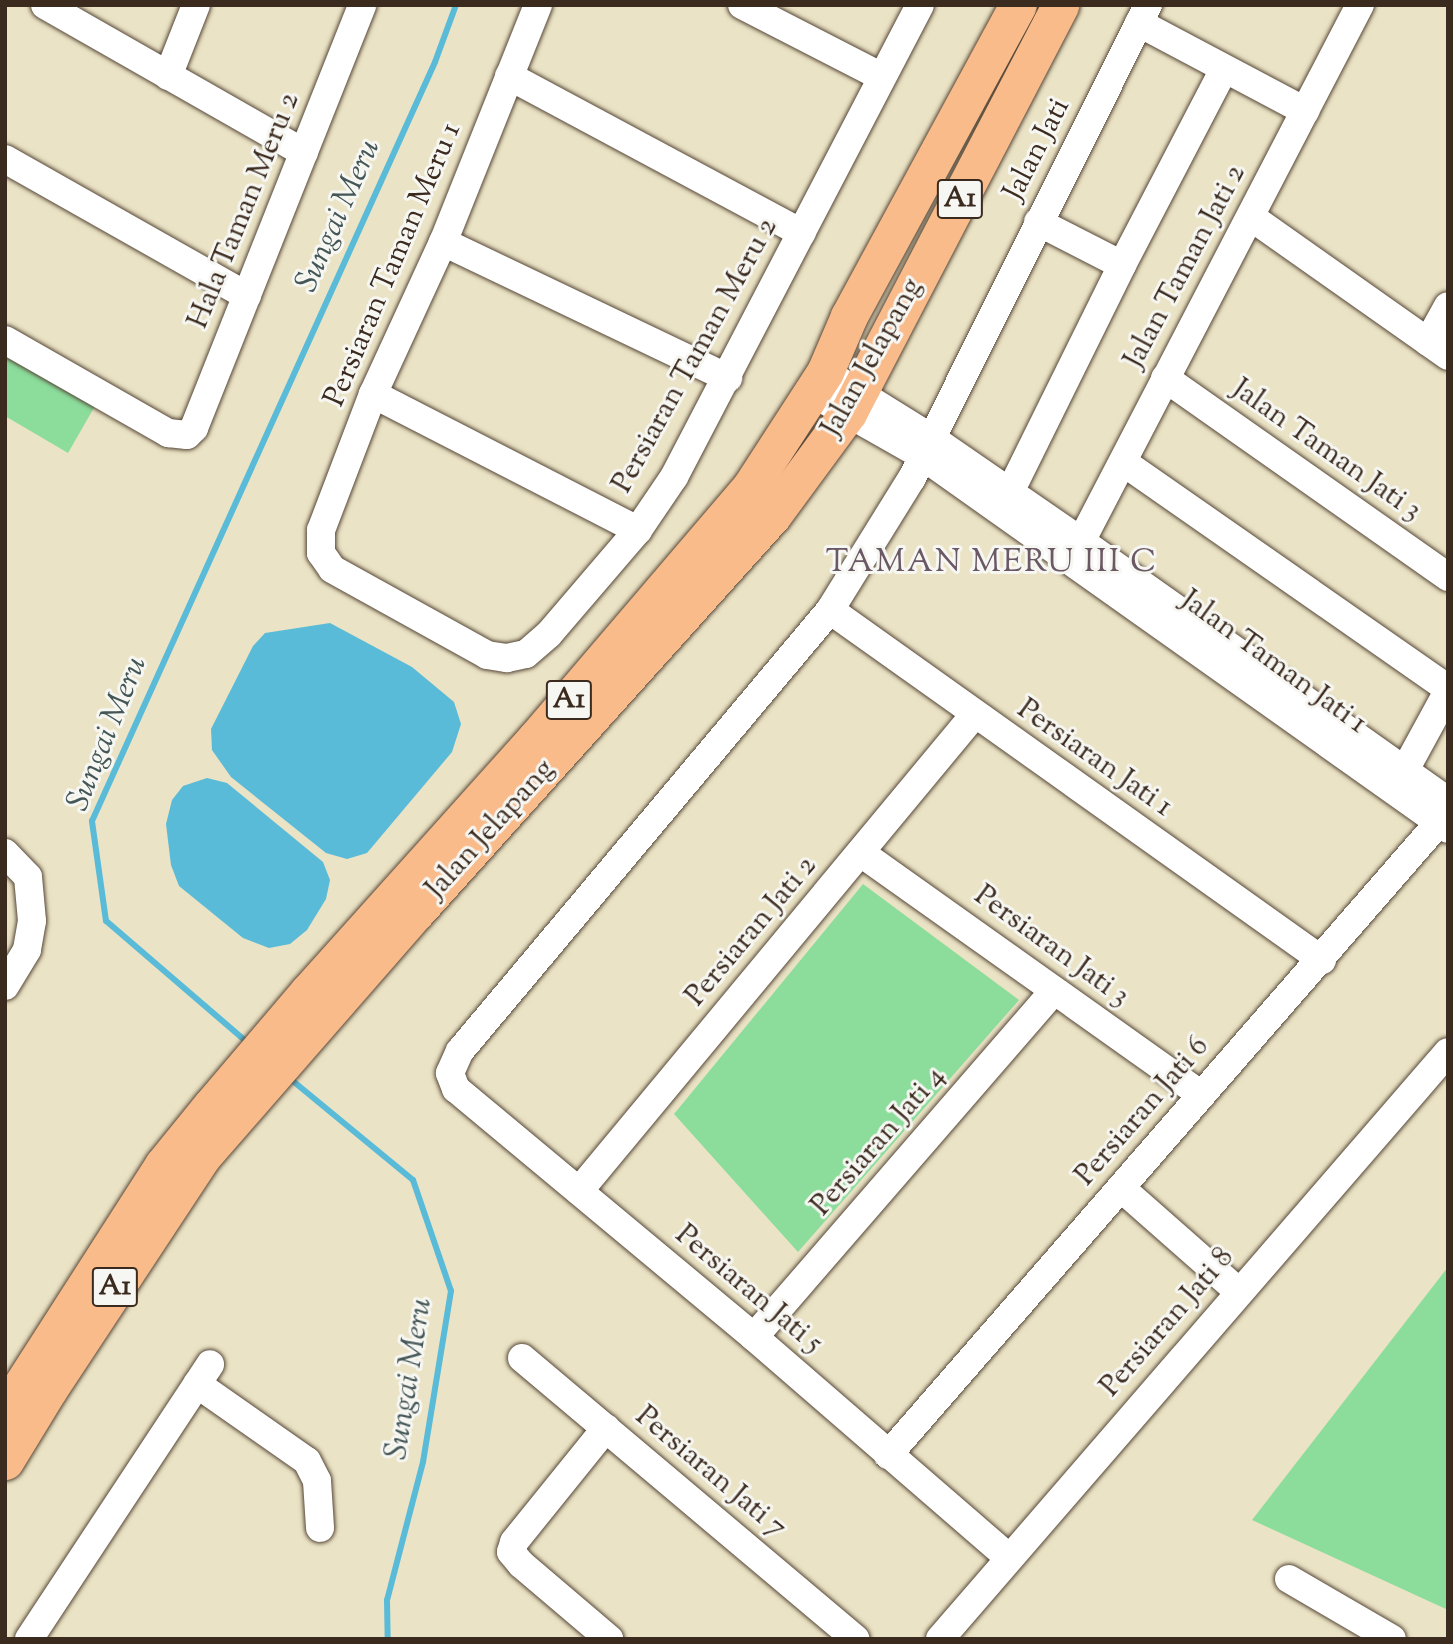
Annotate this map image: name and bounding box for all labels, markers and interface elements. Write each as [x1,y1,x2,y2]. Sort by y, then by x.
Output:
street label: Hala Taman Meru 2 [181,88,309,334]
street label: Jalan Jati [997,93,1079,207]
street label: Persiaran Taman Meru 1 [318,118,470,412]
water label: Sungai Meru [288,134,390,298]
street label: Jalan Taman Jati 2 [1117,159,1255,375]
road number: A1 [936,174,984,224]
street label: Persiaran Taman Meru 2 [605,212,787,500]
street label: Jalan Jelapang [815,272,931,444]
street label: Jalan Taman Jati 3 [1224,372,1428,530]
district label: TAMAN MERU III C [828,544,1156,582]
street label: Jalan Taman Jati 1 [1173,583,1373,743]
water label: Sungai Meru [60,651,156,817]
road number: A1 [544,676,594,724]
street label: Persiaran Jati 1 [1009,692,1179,826]
street label: Jalan Jelapang [419,753,563,907]
street label: Persiaran Jati 2 [679,849,825,1015]
street label: Persiaran Jati 3 [966,879,1136,1015]
street label: Persiaran Jati 6 [1068,1030,1218,1194]
street label: Persiaran Jati 4 [804,1060,954,1224]
street label: Persiaran Jati 5 [667,1218,829,1362]
street label: Persiaran Jati 8 [1093,1241,1243,1405]
road number: A1 [90,1262,140,1312]
water label: Sungai Meru [378,1295,442,1463]
street label: Persiaran Jati 7 [627,1399,793,1547]

